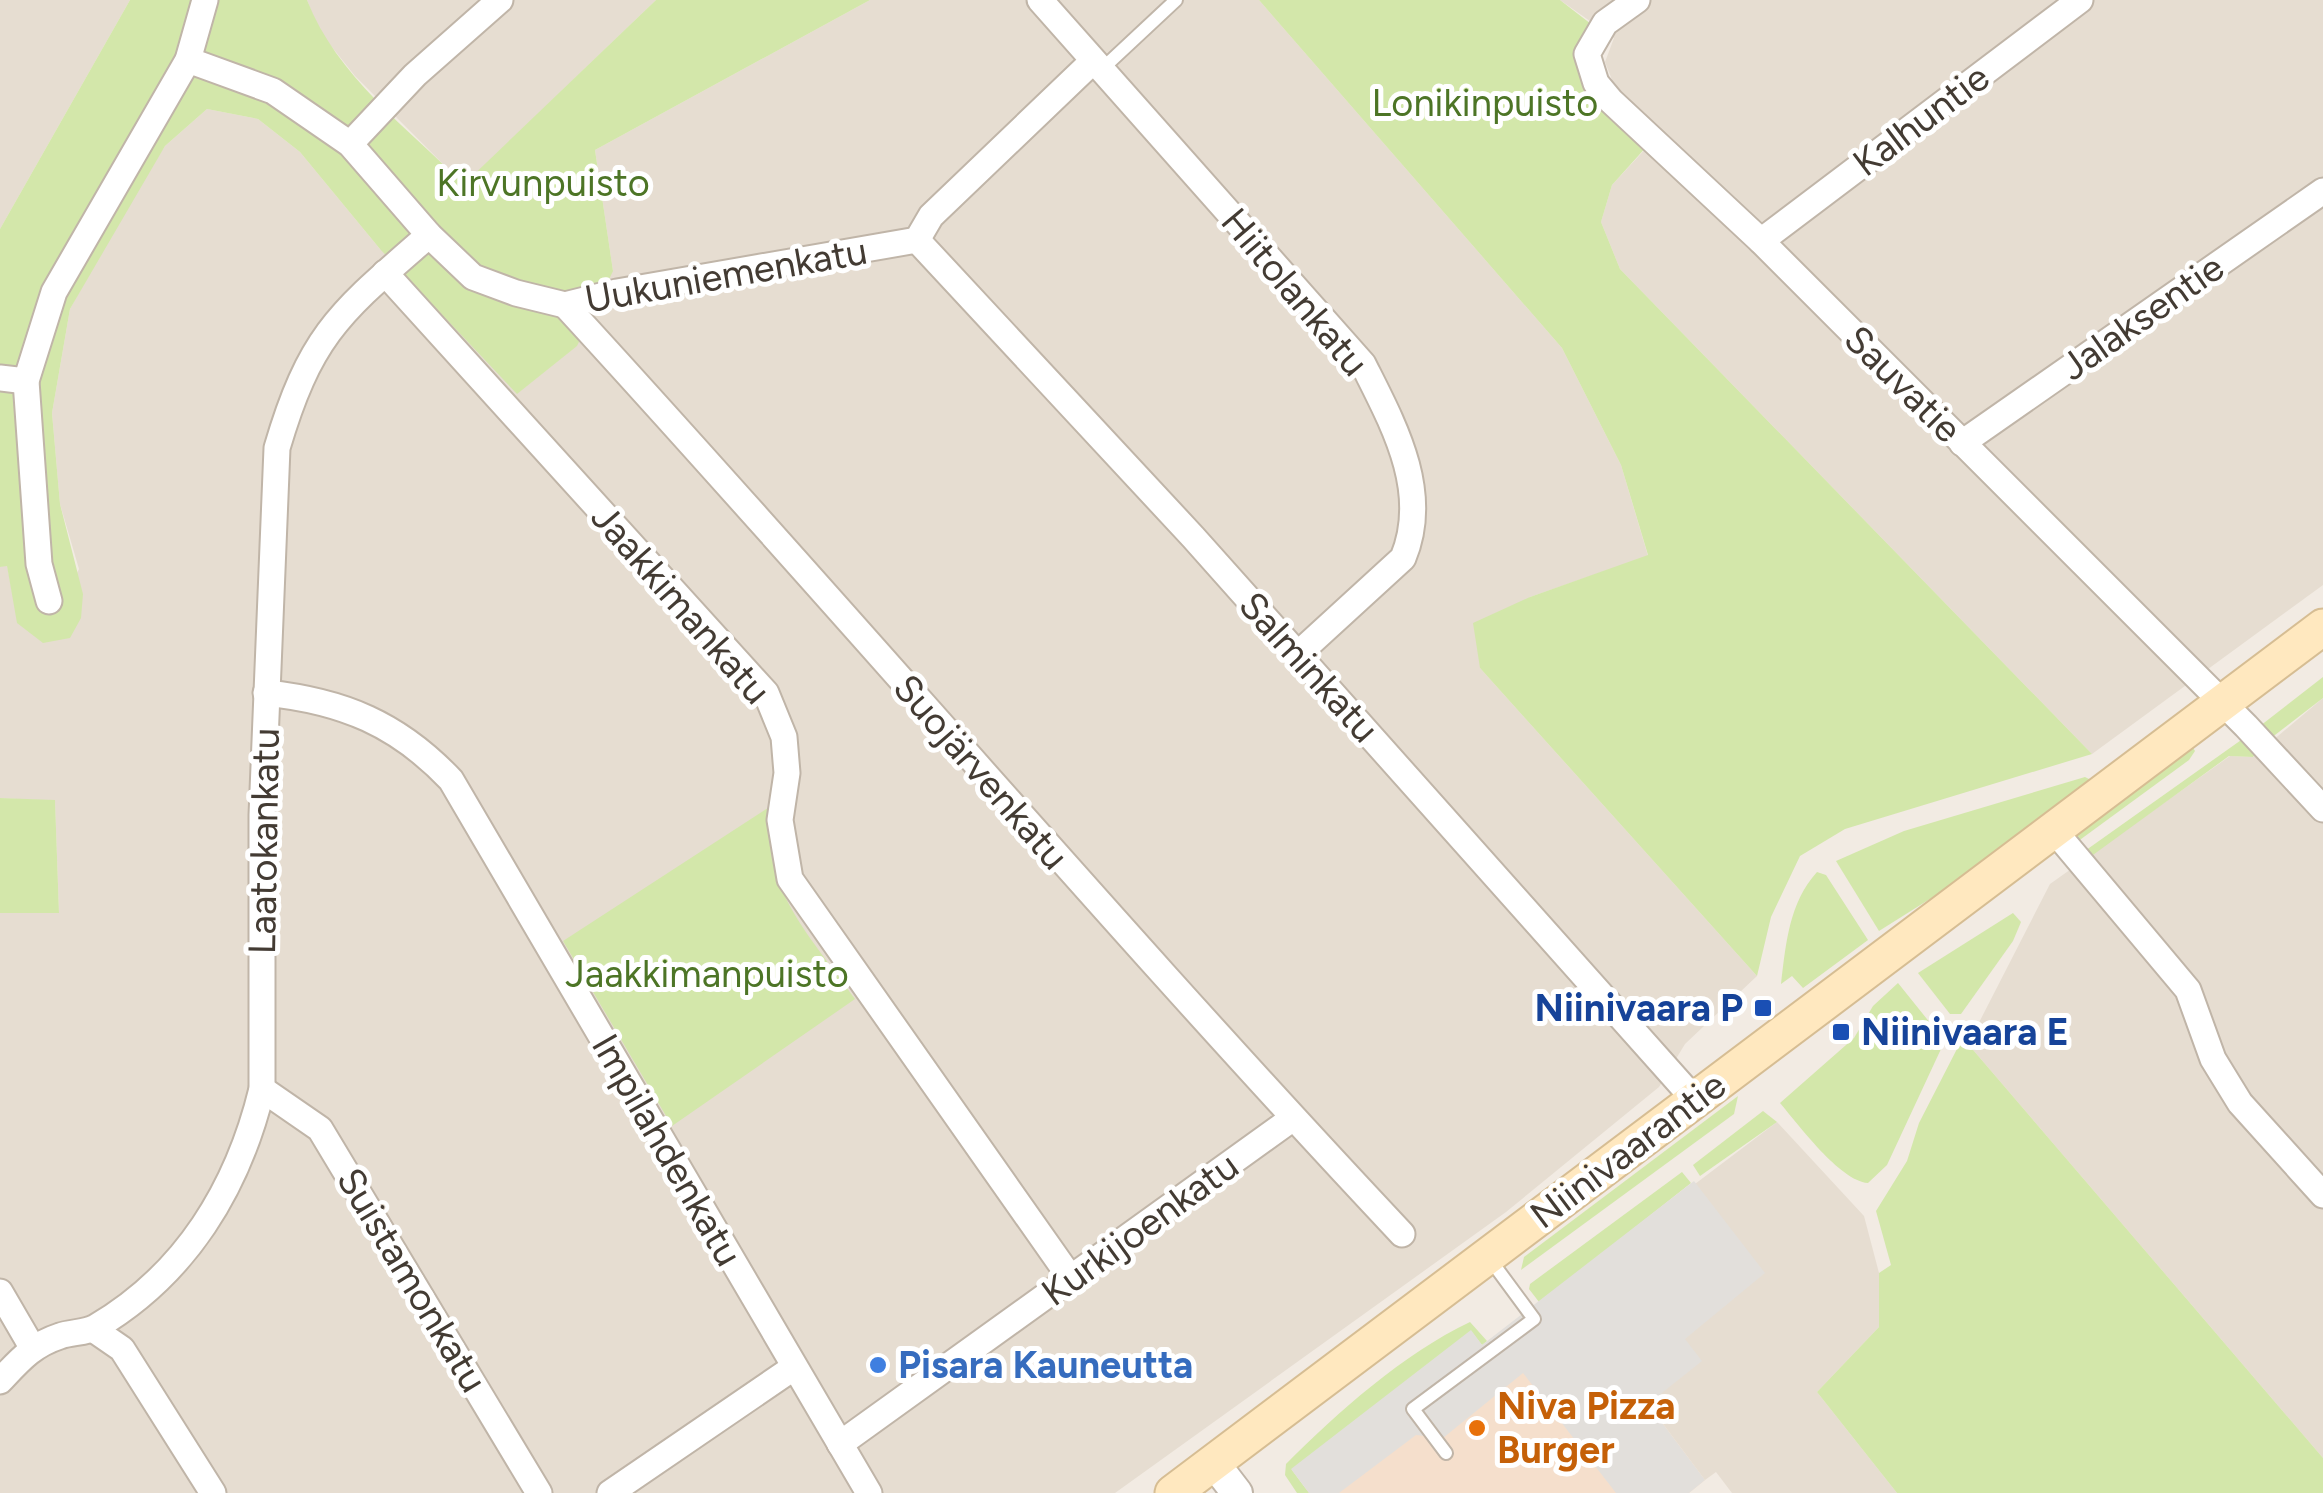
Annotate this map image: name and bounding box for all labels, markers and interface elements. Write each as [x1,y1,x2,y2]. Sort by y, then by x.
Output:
street label: Kalhuntie [1844,54,1998,186]
park label: Lonikinpuisto [1372,80,1598,126]
park label: Kirvunpuisto [436,160,650,206]
street label: Hiitolankatu [1212,199,1378,385]
street label: Uukuniemenkatu [581,228,871,322]
street label: Jalaksentie [2052,244,2232,390]
street label: Sauvatie [1835,316,1971,452]
street label: Jaakkimankatu [582,495,780,713]
street label: Salminkatu [1230,582,1388,752]
street label: Suojärvenkatu [884,665,1078,879]
street label: Laatokankatu [239,727,289,955]
park label: Jaakkimanpuisto [565,951,849,997]
place label: Niinivaara P [1535,985,1743,1031]
marker: Niinivaara P [1752,997,1774,1019]
place label: Niinivaara E [1861,1009,2069,1055]
marker: Niinivaara E [1830,1021,1852,1043]
street label: Impilahdenkatu [582,1026,752,1274]
street label: Niinivaarantie [1521,1062,1735,1238]
street label: Kurkijoenkatu [1033,1142,1247,1316]
street label: Suistamonkatu [327,1160,497,1400]
place label: Pisara Kauneutta [898,1342,1193,1388]
marker: Pisara Kauneutta [867,1354,889,1376]
place label: Niva Pizza Burger [1497,1383,1676,1473]
marker: Niva Pizza Burger [1466,1417,1488,1439]

